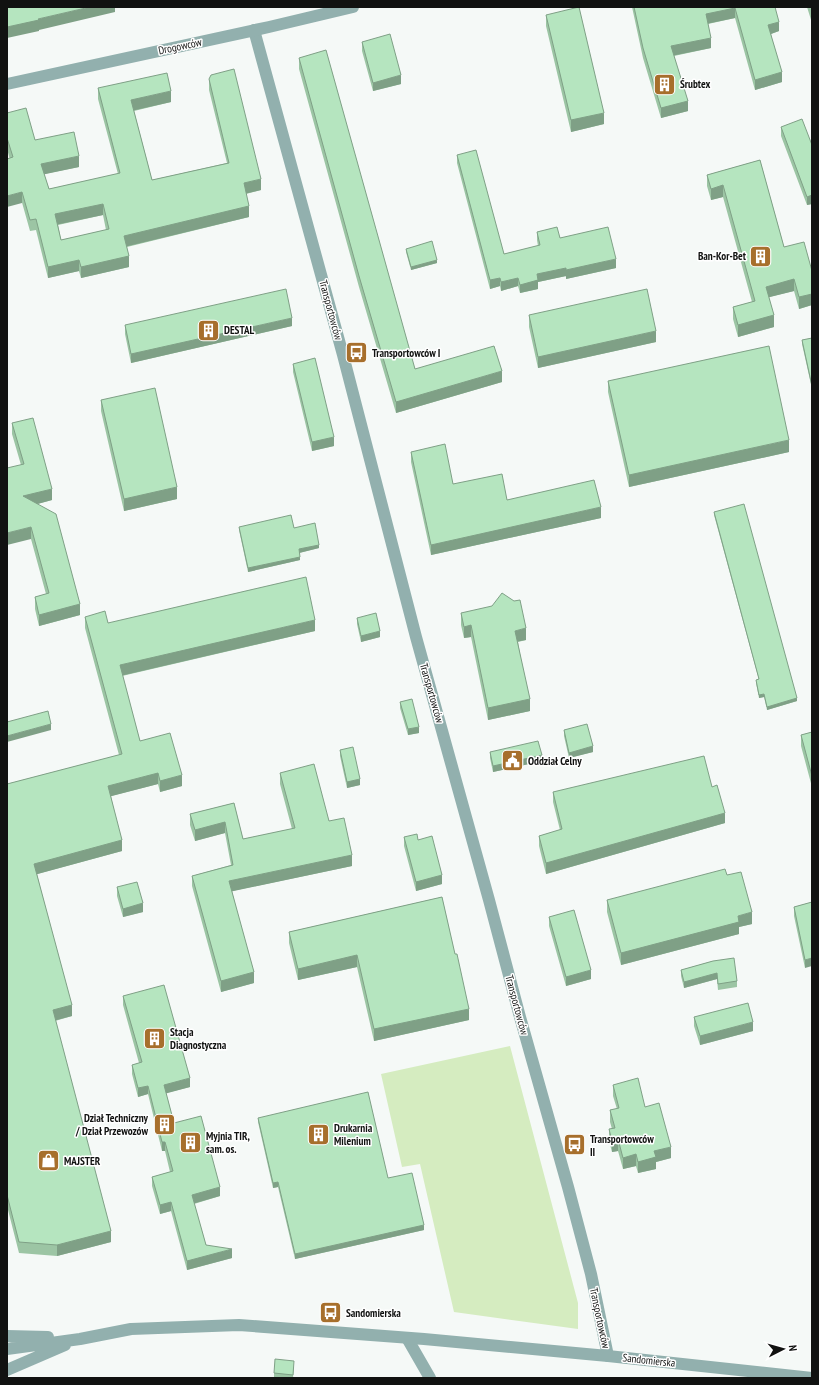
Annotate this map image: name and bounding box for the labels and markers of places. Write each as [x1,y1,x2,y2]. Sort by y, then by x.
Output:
building icon: Śrubtex [652,71,678,97]
place label: Śrubtex [680,77,711,91]
building icon: Ban-Kor-Bet [748,243,774,269]
place label: Ban-Kor-Bet [698,249,747,263]
building icon: DESTAL [195,317,221,343]
place label: DESTAL [224,323,254,337]
bus stop icon: Transportowców I [344,340,370,366]
place label: Transportowców I [372,346,440,360]
public building icon: Oddział Celny [500,748,526,774]
place label: Oddział Celny [528,754,582,768]
building icon: Stacja Diagnostyczna [141,1025,167,1051]
place label: Stacja Diagnostyczna [170,1025,227,1052]
place label: Dział Techniczny / Dział Przewozów [75,1111,149,1138]
building icon: Dział Techniczny / Dział Przewozów [151,1111,177,1137]
building icon: Drukarnia Milenium [306,1121,332,1147]
place label: Drukarnia Milenium [334,1121,373,1148]
building icon: Myjnia TIR, sam. os. [178,1129,204,1155]
place label: Myjnia TIR, sam. os. [206,1129,250,1156]
bus stop icon: Transportowców II [562,1132,588,1158]
place label: Transportowców II [590,1132,654,1159]
shop icon: MAJSTER [35,1148,61,1174]
place label: MAJSTER [64,1154,101,1168]
bus stop icon: Sandomierska [317,1300,343,1326]
place label: Sandomierska [346,1306,401,1320]

